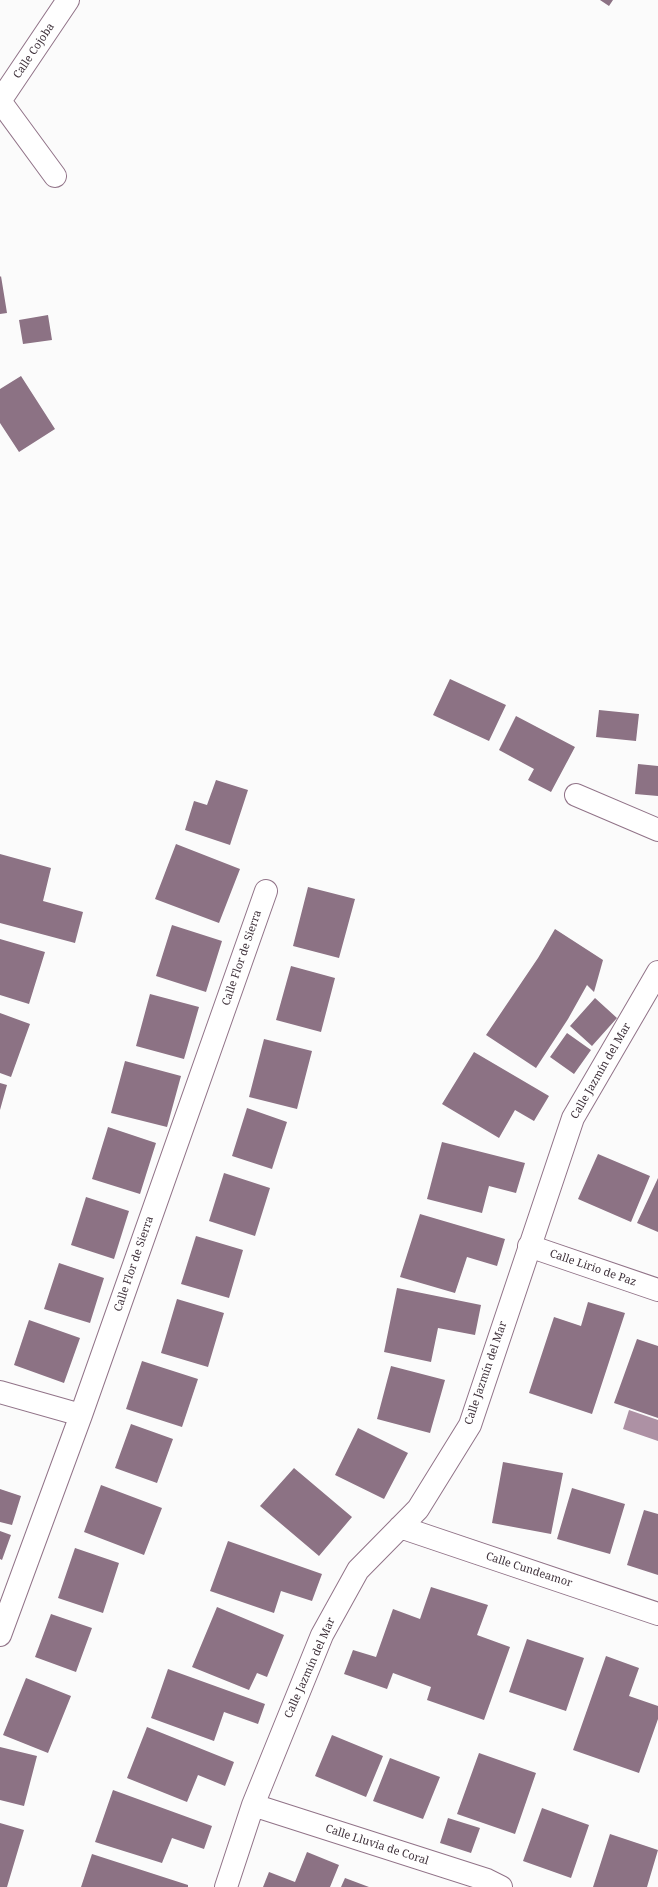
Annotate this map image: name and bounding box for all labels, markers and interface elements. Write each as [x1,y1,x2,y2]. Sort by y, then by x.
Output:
street label: Calle Cojoba [11,21,57,81]
street label: Calle Flor de Sierra [219,909,265,1007]
street label: Calle Jazmín del Mar [568,1021,634,1121]
street label: Calle Flor de Sierra [111,1215,157,1313]
street label: Calle Lirio de Paz [548,1247,638,1289]
street label: Calle Jazmín del Mar [462,1319,510,1427]
street label: Calle Cundeamor [484,1550,574,1590]
street label: Calle Jazmín del Mar [282,1616,338,1720]
street label: Calle Lluvia de Coral [324,1822,430,1868]

